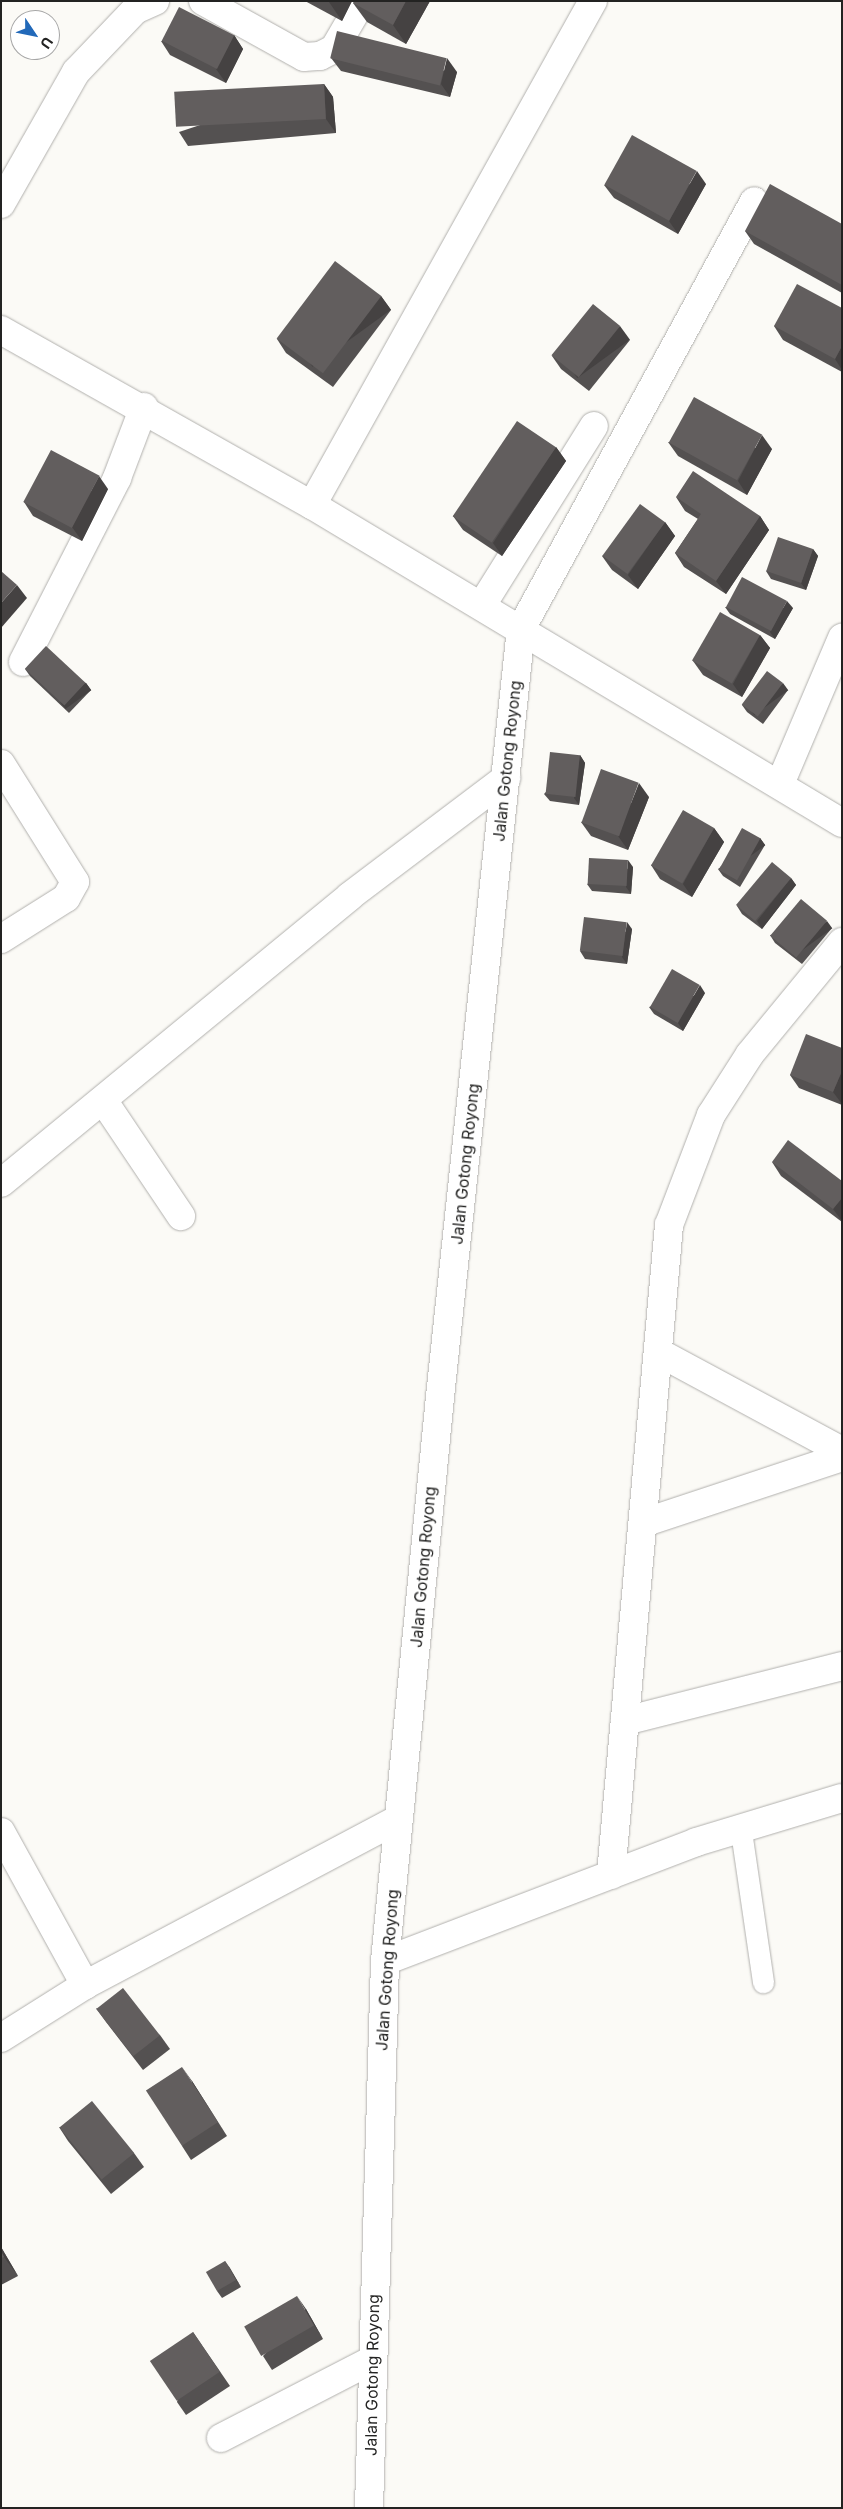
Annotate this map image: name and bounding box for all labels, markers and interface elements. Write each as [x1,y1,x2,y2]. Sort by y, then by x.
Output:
north arrow [10,10,60,60]
text: U [37,34,57,52]
street label: Jalan Gotong Royong [489,680,525,842]
street label: Jalan Gotong Royong [447,1083,483,1245]
street label: Jalan Gotong Royong [406,1486,440,1648]
street label: Jalan Gotong Royong [372,1889,402,2051]
street label: Jalan Gotong Royong [361,2294,383,2456]

